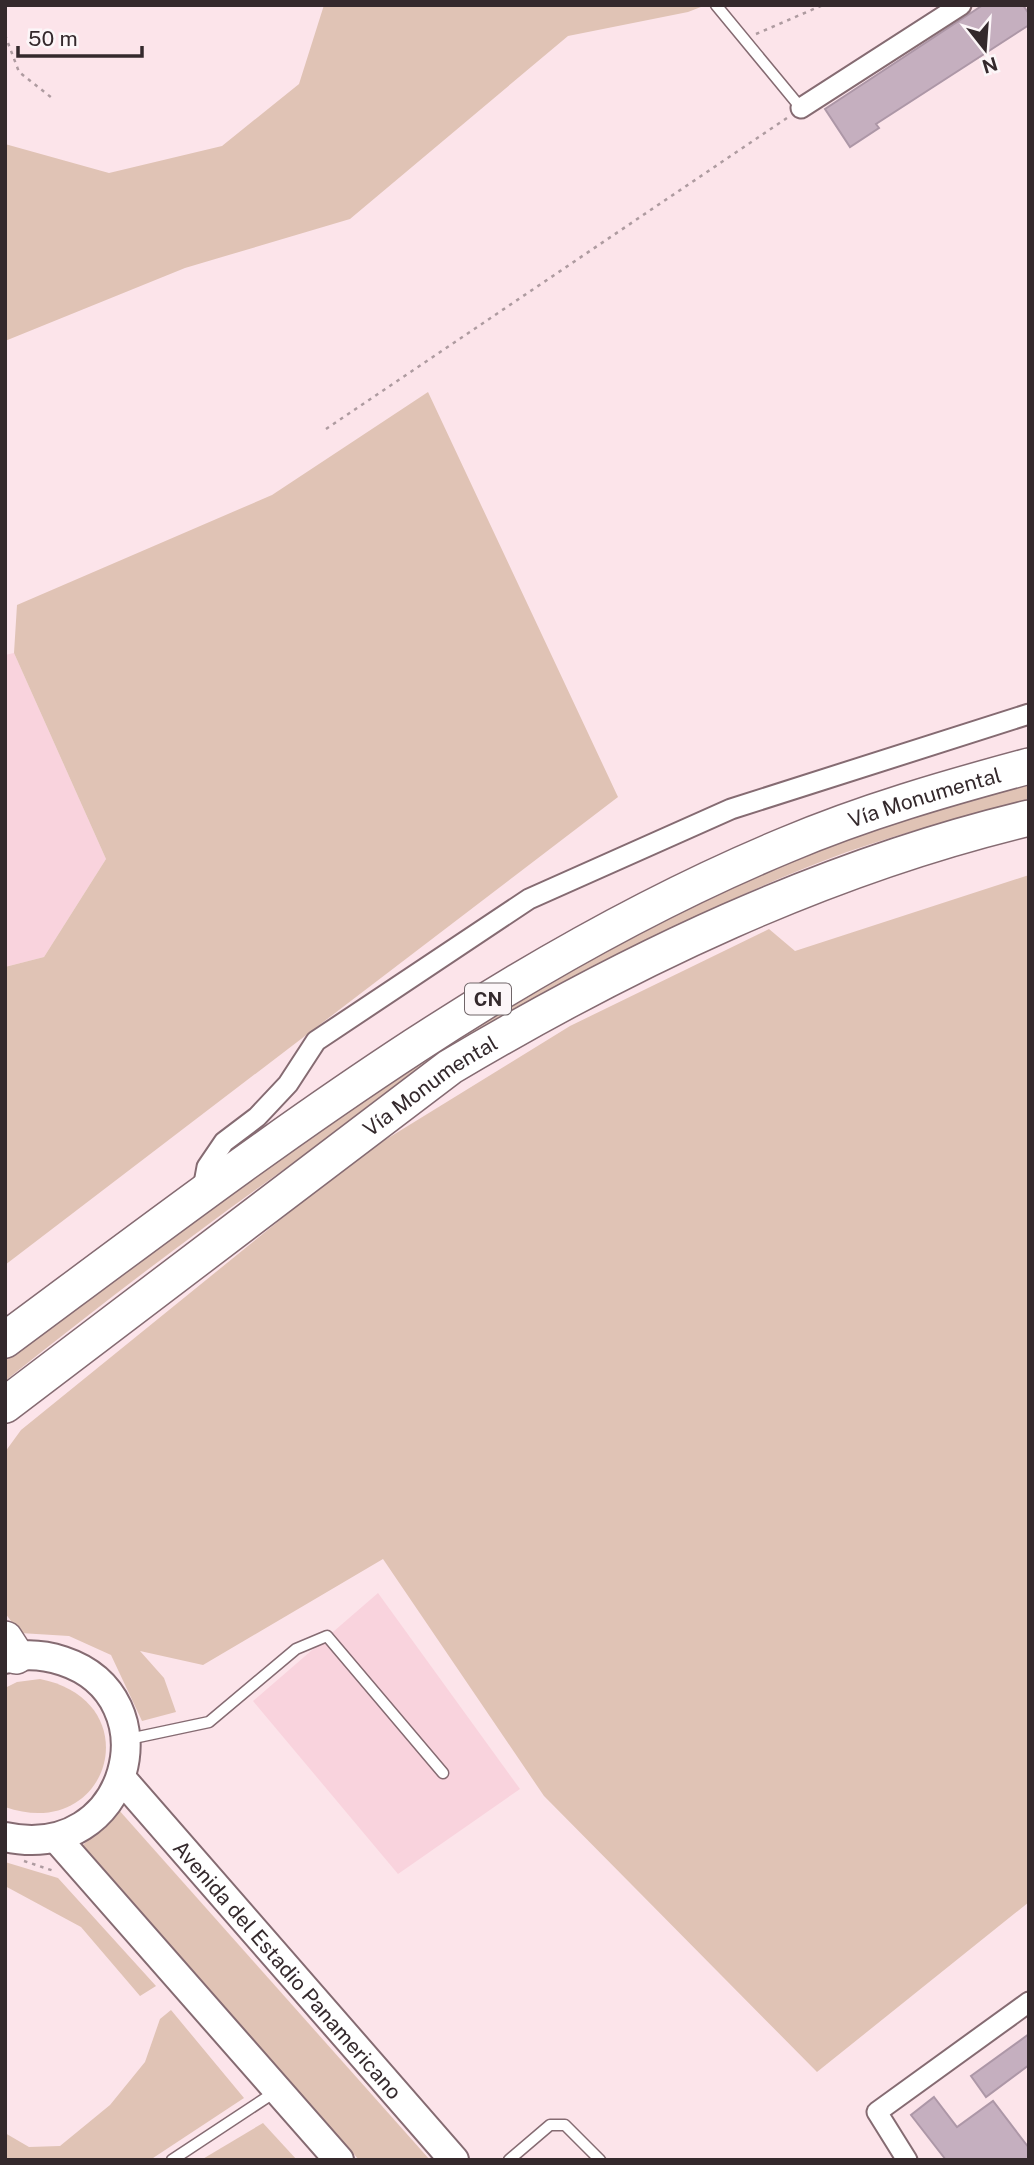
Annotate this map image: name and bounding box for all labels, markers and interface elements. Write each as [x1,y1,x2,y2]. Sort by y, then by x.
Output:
scale bar [18,14,142,58]
north arrow [950,14,1020,84]
text: 50 m [28,26,78,51]
text: N [980,53,1000,78]
street label: Vía Monumental [845,762,1004,832]
road number: CN [465,984,511,1015]
street label: Vía Monumental [358,1030,501,1141]
street label: Avenida del Estadio Panamericano [168,1835,407,2104]

